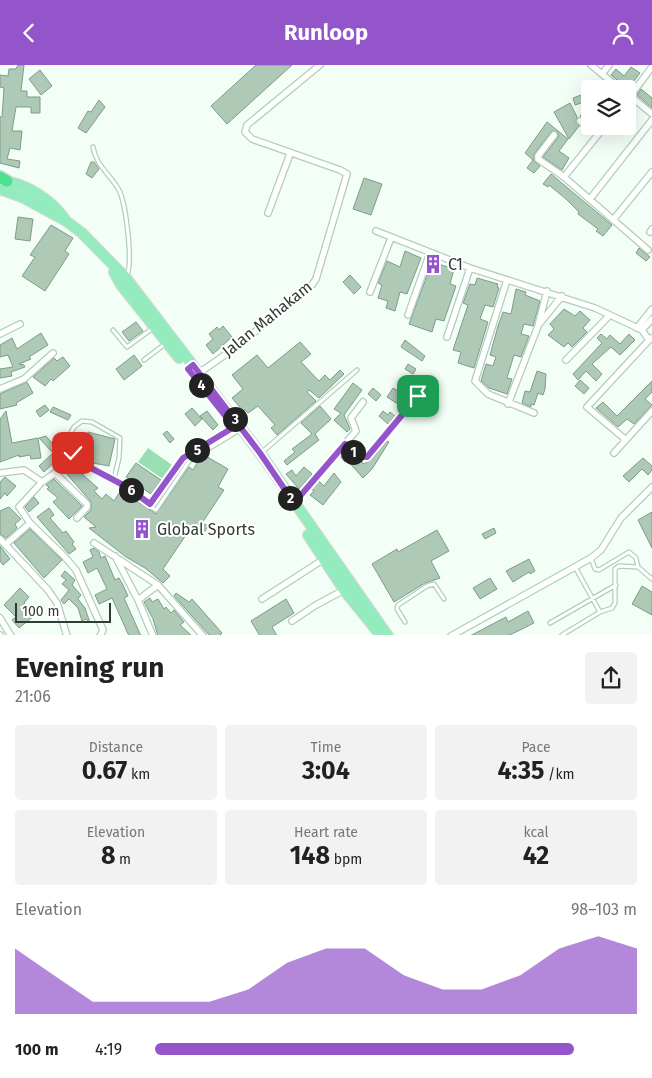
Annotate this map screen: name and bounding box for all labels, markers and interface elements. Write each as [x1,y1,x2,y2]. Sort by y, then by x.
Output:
icon: back [15,19,43,47]
text: Runloop [284,19,368,46]
icon: person [609,19,637,47]
map controls [581,80,636,135]
button: layers [581,80,636,135]
building icon: C1 [422,253,444,275]
place label: C1 [448,255,463,274]
street label: Jalan Mahakam [218,277,316,361]
pin: 4 [188,373,214,397]
pin [397,375,439,417]
text: 4 [198,377,205,394]
icon: arrive [404,382,432,410]
pin: 3 [222,407,248,431]
text: 3 [232,411,239,428]
pin [52,432,94,474]
pin: 5 [184,437,210,463]
icon: check [59,439,87,467]
pin: 1 [340,439,366,465]
text: 5 [194,442,201,459]
text: 1 [350,444,357,461]
pin: 6 [118,477,144,503]
text: 6 [128,482,135,499]
pin: 2 [278,485,302,511]
text: 2 [287,490,294,507]
building icon: Global Sports [131,518,153,540]
place label: Global Sports [157,520,255,539]
scale bar [15,601,111,624]
text: 100 m [22,603,59,620]
text: Evening run [15,651,164,684]
button: share [585,652,637,704]
text: 21:06 [15,687,51,706]
text: Distance [89,739,143,756]
text: Time [311,739,341,756]
text: Pace [521,739,551,756]
text: 0.67 [82,756,127,786]
text: 3:04 [302,756,350,786]
text: 4:35 [497,756,544,786]
text: km [127,766,150,783]
text: /km [544,766,575,783]
text: Elevation [87,824,145,841]
text: Heart rate [294,824,358,841]
text: kcal [523,824,549,841]
text: 8 [101,841,115,871]
text: 148 [290,841,330,871]
text: 42 [523,841,549,871]
text: m [115,851,131,868]
text: bpm [330,851,362,868]
text: Elevation [15,900,82,919]
text: 98–103 m [571,900,637,919]
text: 100 m [15,1040,58,1059]
text: 4:19 [95,1040,122,1059]

